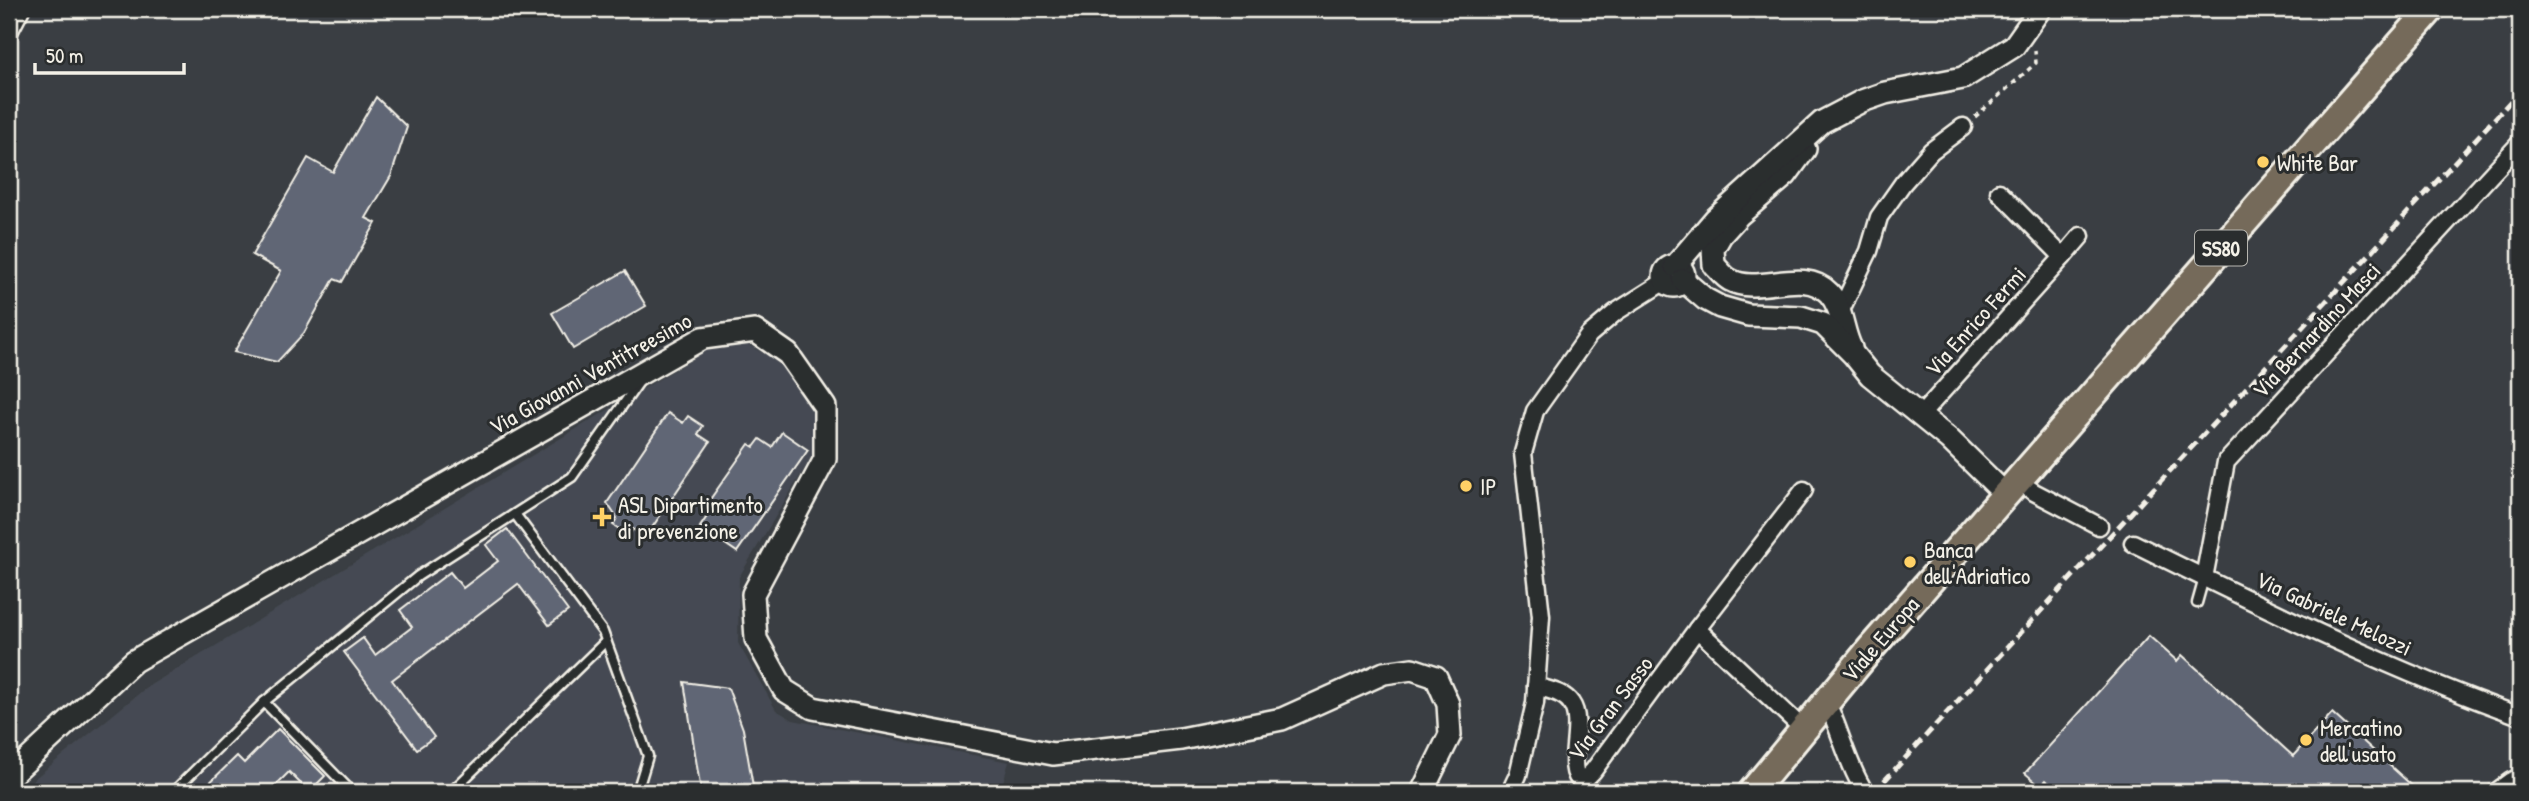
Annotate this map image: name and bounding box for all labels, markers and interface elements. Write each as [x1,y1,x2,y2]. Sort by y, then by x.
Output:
scale bar [35,32,184,76]
text: 50 m [46,41,83,70]
place label: White Bar [2277,147,2358,178]
marker: White Bar [2255,154,2271,170]
road number: SS80 [2195,230,2247,266]
street label: Via Bernardino Masci [2245,255,2387,405]
street label: Via Enrico Fermi [1917,259,2033,383]
street label: Via Giovanni Ventitreesimo [483,304,697,442]
place label: IP [1480,471,1496,502]
marker: IP [1458,478,1474,494]
place label: ASL Dipartimento di prevenzione [618,489,763,546]
marker: ASL Dipartimento di prevenzione [592,507,612,527]
place label: Banca dell'Adriatico [1924,534,2030,591]
marker: Banca dell'Adriatico [1902,554,1918,570]
street label: Via Gabriele Melozzi [2251,563,2417,663]
street label: Viale Europa [1834,590,1926,688]
street label: Via Gran Sasso [1560,649,1660,767]
place label: Mercatino dell'usato [2320,712,2402,769]
marker: Mercatino dell'usato [2298,732,2314,748]

